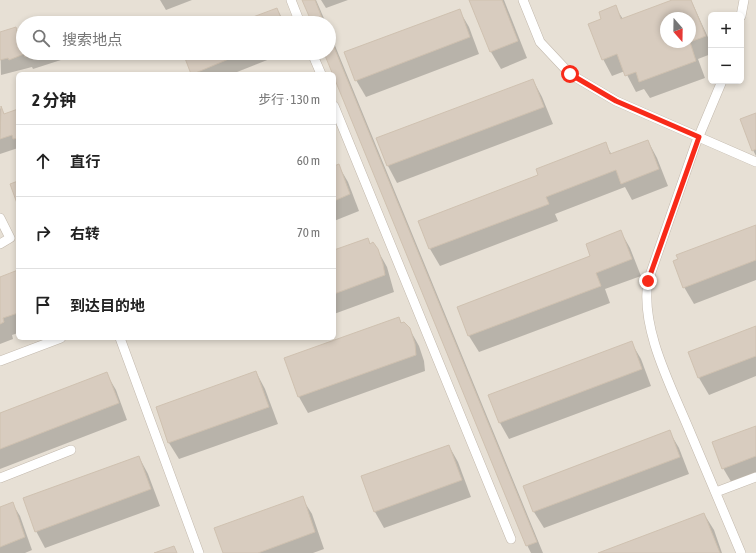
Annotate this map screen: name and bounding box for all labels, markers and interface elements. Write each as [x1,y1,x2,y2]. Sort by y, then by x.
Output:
north arrow [660,12,696,48]
map controls [708,12,744,84]
button: + [708,12,744,48]
search box [16,16,336,60]
icon: search [30,27,52,49]
text: 搜索地点 [62,31,122,48]
button: − [708,48,744,84]
route start [561,65,579,83]
text: 2 分钟 [32,90,76,110]
text: 步行 · 130 m [258,92,320,107]
icon: ahead [32,150,54,172]
text: 直行 [70,153,100,170]
text: 60 m [297,153,320,168]
icon: right [32,222,54,244]
text: 右转 [70,225,100,242]
text: 70 m [297,225,320,240]
route end [639,272,657,290]
icon: arrive [32,294,54,316]
text: 到达目的地 [70,297,145,314]

